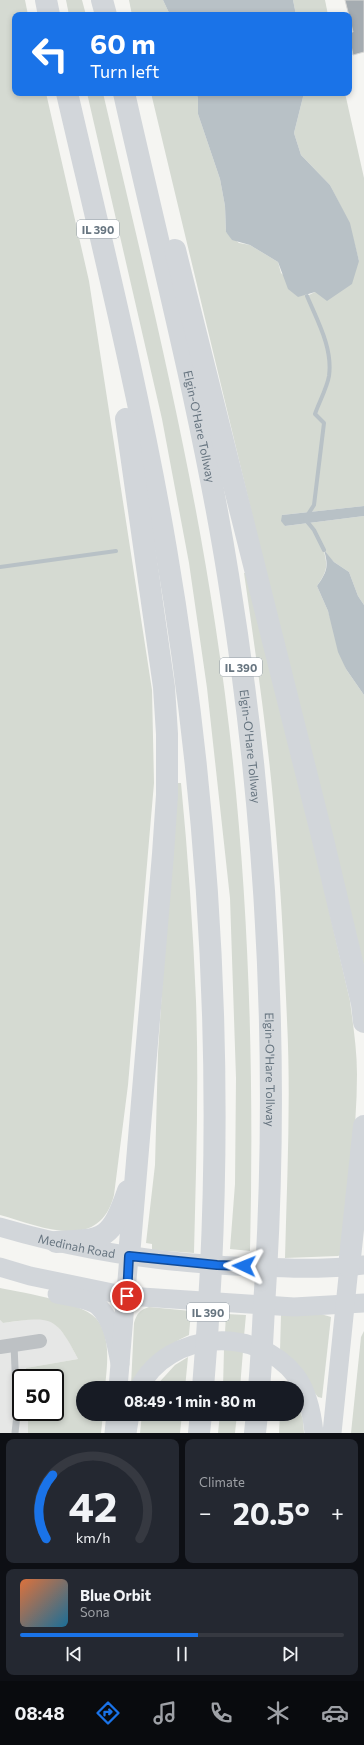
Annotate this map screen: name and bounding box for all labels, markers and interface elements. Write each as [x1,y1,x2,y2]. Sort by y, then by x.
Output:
text: 60 m [90,26,156,60]
icon: left [24,28,76,80]
text: Turn left [90,60,159,82]
road number: IL 390 [77,220,119,238]
street label: Elgin-O'Hare Tollway [181,369,218,484]
road number: IL 390 [220,658,262,676]
street label: Elgin-O'Hare Tollway [238,689,264,804]
street label: Elgin-O'Hare Tollway [263,1012,278,1127]
street label: Medinah Road [37,1231,116,1260]
position arrow [223,1245,265,1287]
pin [110,1279,144,1313]
icon: arrive [116,1285,138,1307]
road number: IL 390 [187,1303,229,1321]
speed limit sign: 50 [12,1369,64,1421]
text: 08:49 · 1 min · 80 m [124,1392,256,1410]
text: Climate [199,1474,245,1490]
text: 42 [68,1480,117,1531]
text: 20.5° [233,1494,310,1531]
text: − [199,1499,212,1526]
text: + [331,1499,344,1526]
text: km/h [75,1528,110,1546]
text: Blue Orbit [80,1586,151,1604]
text: Sona [80,1604,110,1620]
icon: previous [63,1643,85,1665]
icon: pause [171,1643,193,1665]
icon: next [279,1643,301,1665]
icon: directions [94,1699,122,1727]
icon: music [151,1699,179,1727]
icon: phone [207,1699,235,1727]
icon: climate [264,1699,292,1727]
icon: car [321,1699,349,1727]
text: 08:48 [14,1702,65,1724]

